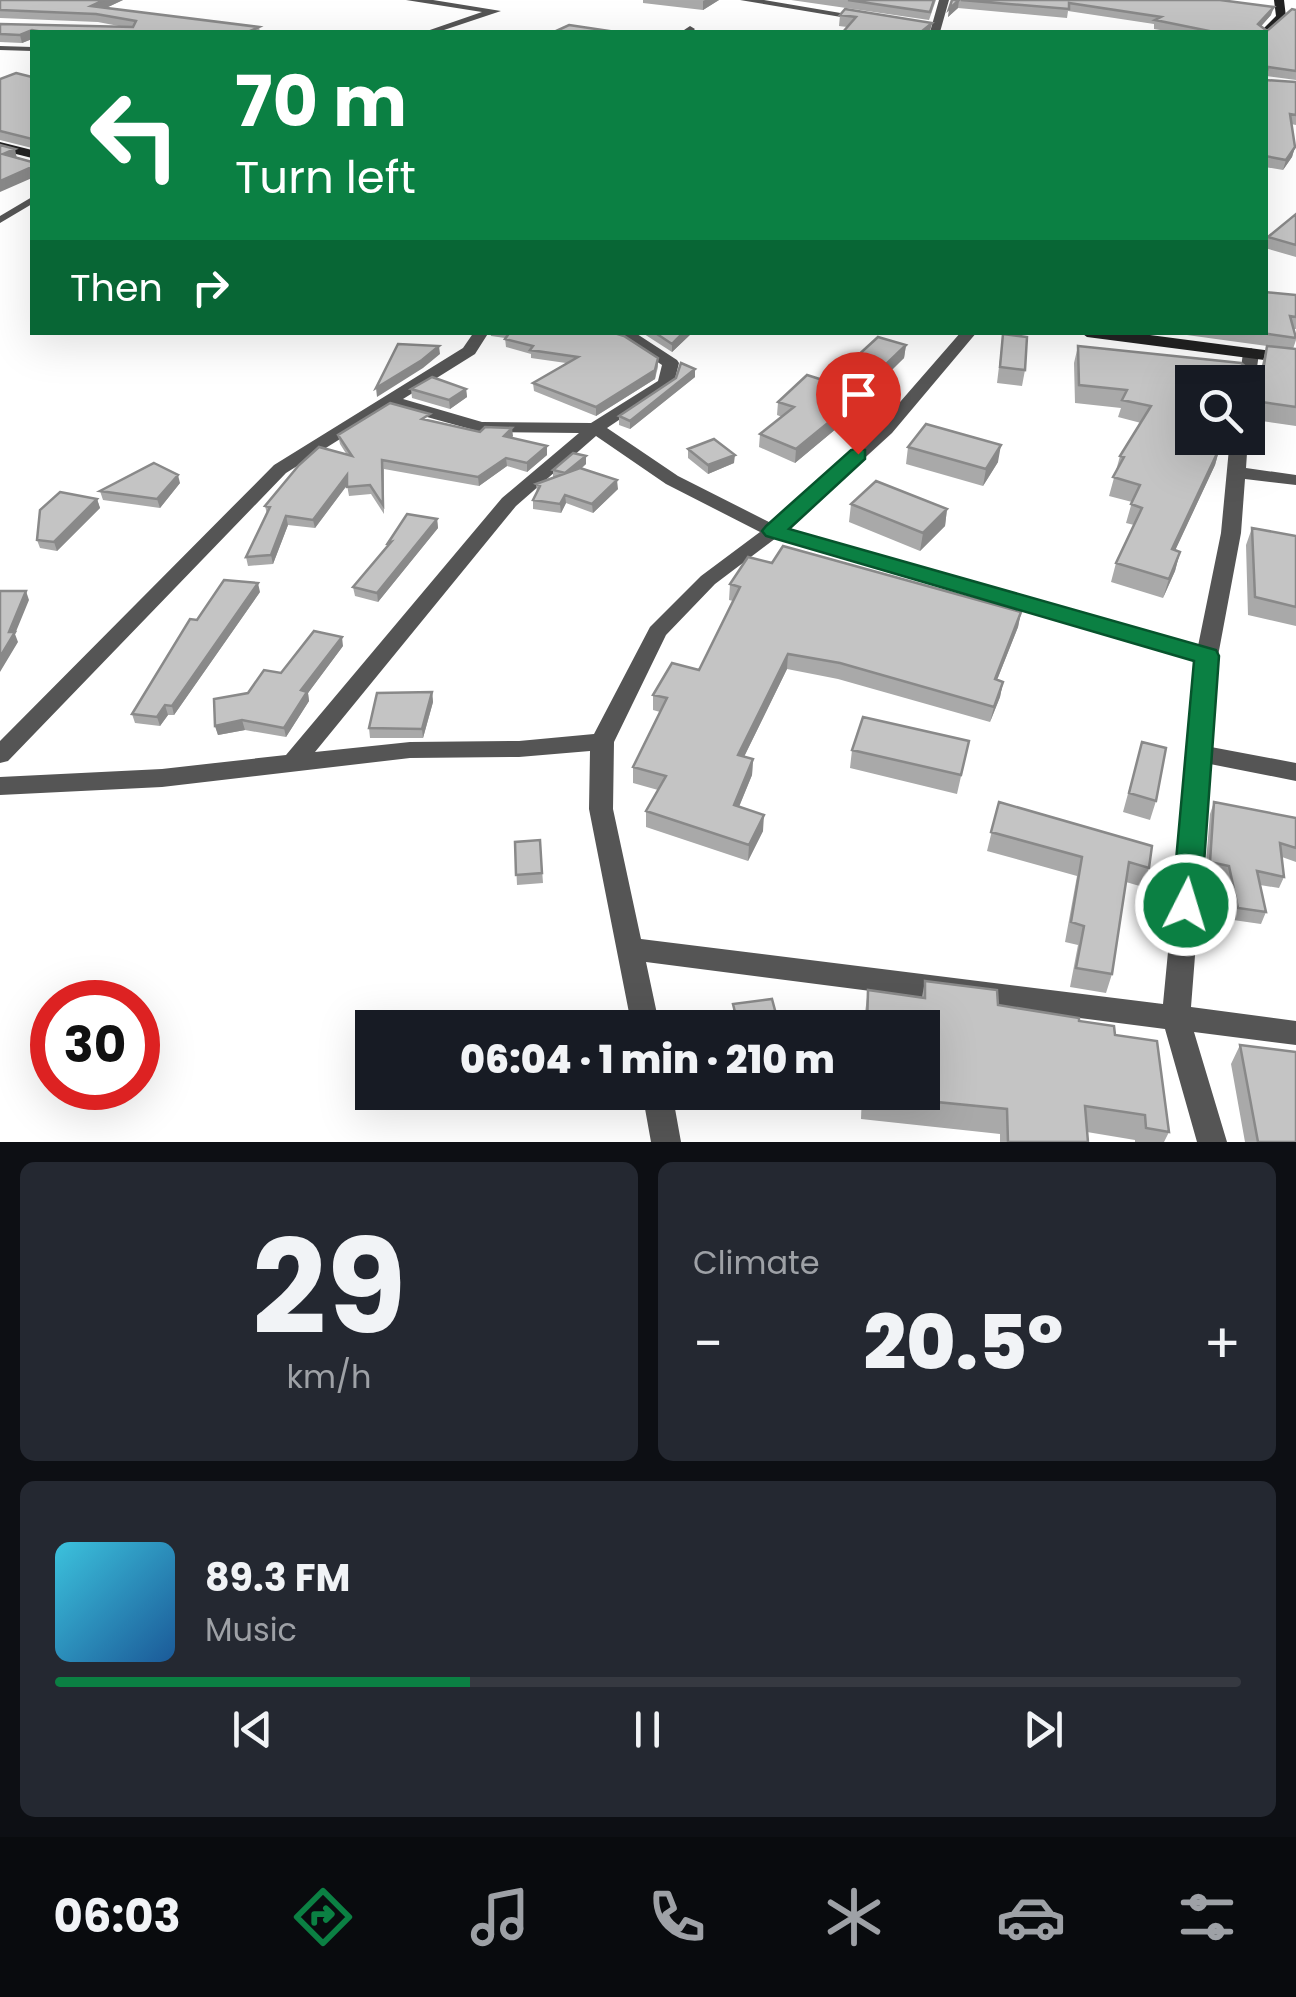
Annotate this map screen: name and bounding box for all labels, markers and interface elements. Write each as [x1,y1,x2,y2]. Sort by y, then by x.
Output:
text: 70 m [235,52,407,151]
icon: left [70,70,200,200]
text: Turn left [235,146,416,209]
icon: right [183,260,238,315]
text: Then [70,261,163,314]
pin [816,352,901,455]
map controls [1175,365,1265,455]
button: search [1175,365,1265,455]
icon: arrive [831,367,886,422]
position arrow [1134,853,1238,957]
speed limit sign: 30 [30,980,160,1110]
text: 06:04 · 1 min · 210 m [460,1033,835,1086]
text: 29 [252,1196,406,1379]
text: Climate [693,1240,820,1285]
text: 20.5° [864,1290,1063,1395]
text: − [693,1305,723,1382]
text: + [1203,1305,1241,1382]
text: km/h [286,1354,372,1399]
text: 89.3 FM [205,1551,350,1604]
text: Music [205,1607,297,1652]
icon: previous [225,1702,280,1757]
icon: pause [620,1702,675,1757]
icon: next [1016,1702,1071,1757]
icon: directions [288,1882,358,1952]
icon: music [465,1882,535,1952]
icon: phone [642,1882,712,1952]
icon: climate [819,1882,889,1952]
icon: car [996,1882,1066,1952]
icon: filters [1172,1882,1242,1952]
text: 06:03 [53,1885,181,1948]

